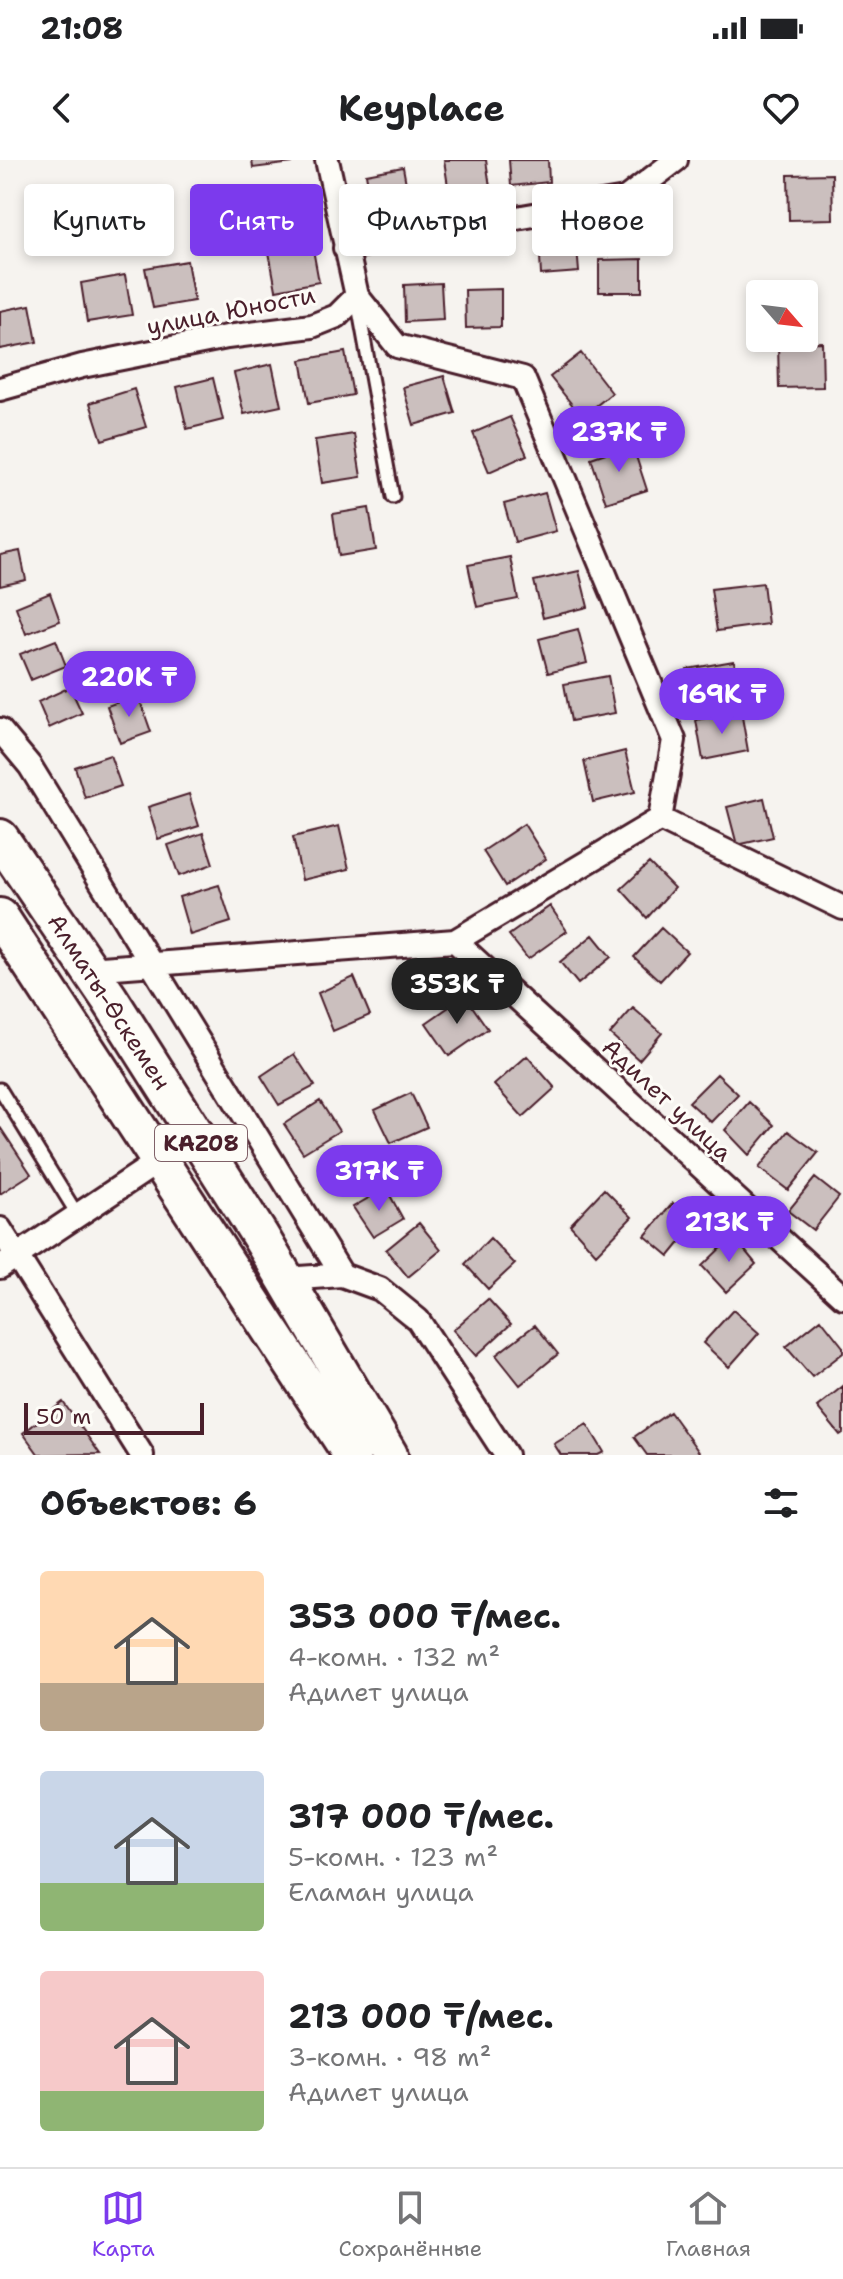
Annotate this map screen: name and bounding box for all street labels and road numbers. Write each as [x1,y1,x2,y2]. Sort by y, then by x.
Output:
street label: улица Юности [144,279,318,343]
street label: Алматы-Өскемен [40,908,178,1096]
street label: Адилет улица [595,1031,739,1169]
road number: KAZ08 [155,1125,247,1161]

